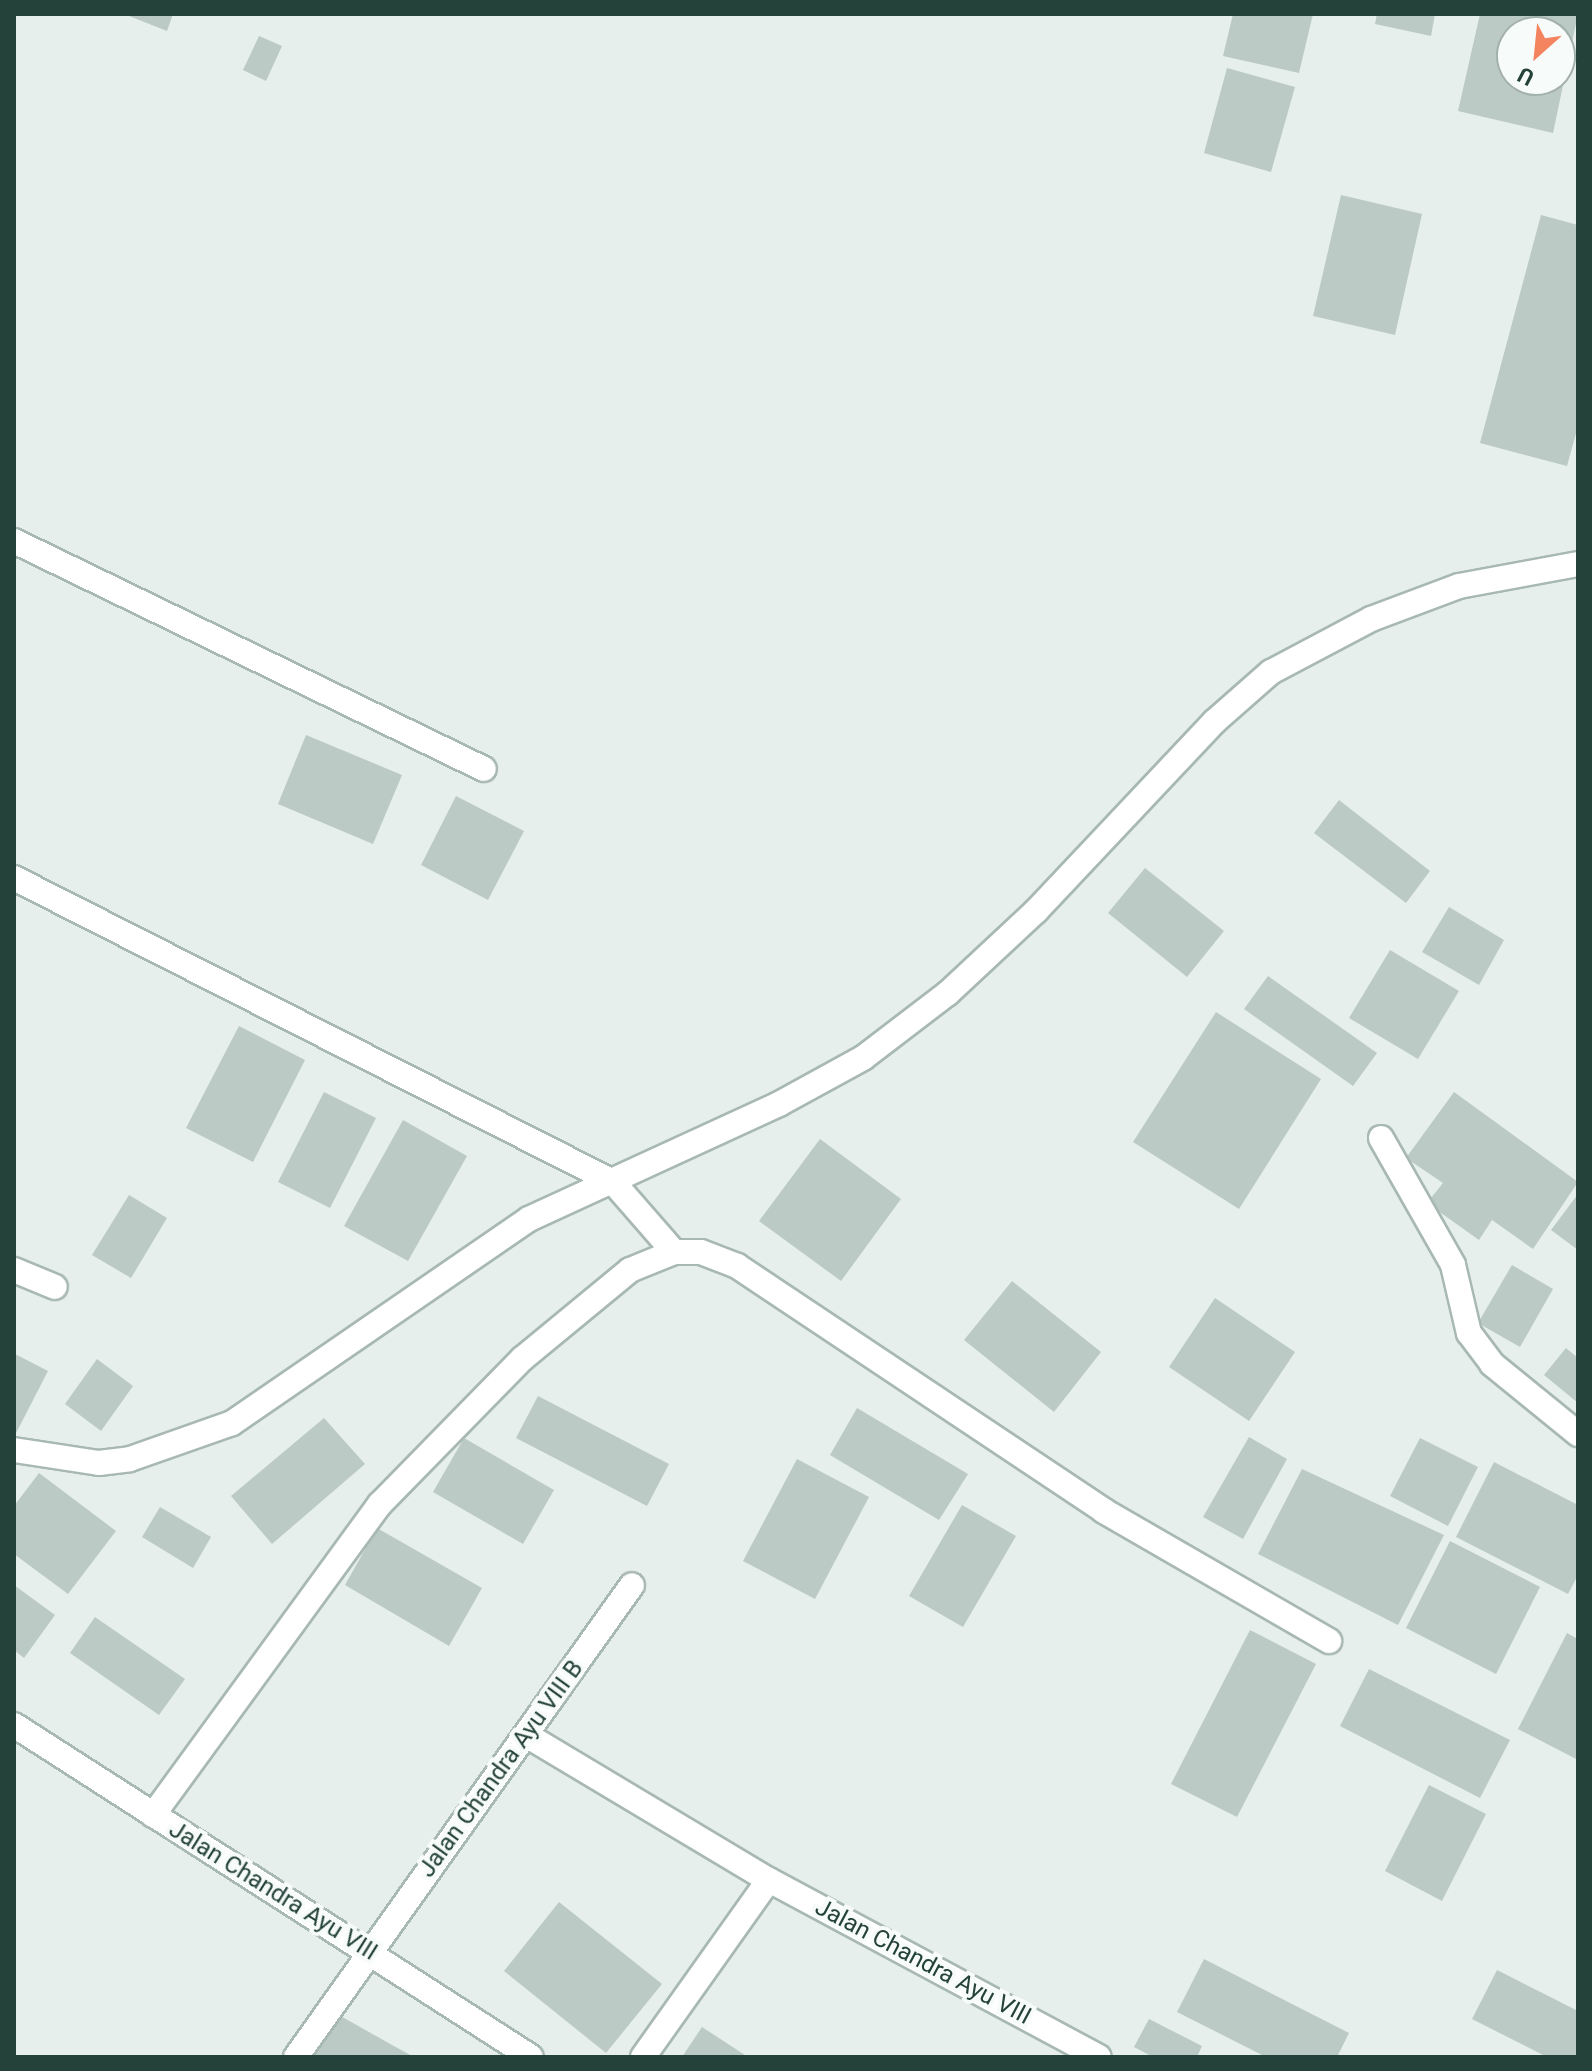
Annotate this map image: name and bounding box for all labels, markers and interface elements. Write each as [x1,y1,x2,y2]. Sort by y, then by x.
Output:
north arrow [1496,16,1576,96]
text: U [1514,62,1538,90]
street label: Jalan Chandra Ayu VIII B [413,1655,589,1883]
street label: Jalan Chandra Ayu VIII [164,1815,382,1967]
street label: Jalan Chandra Ayu VIII [810,1893,1036,2031]

